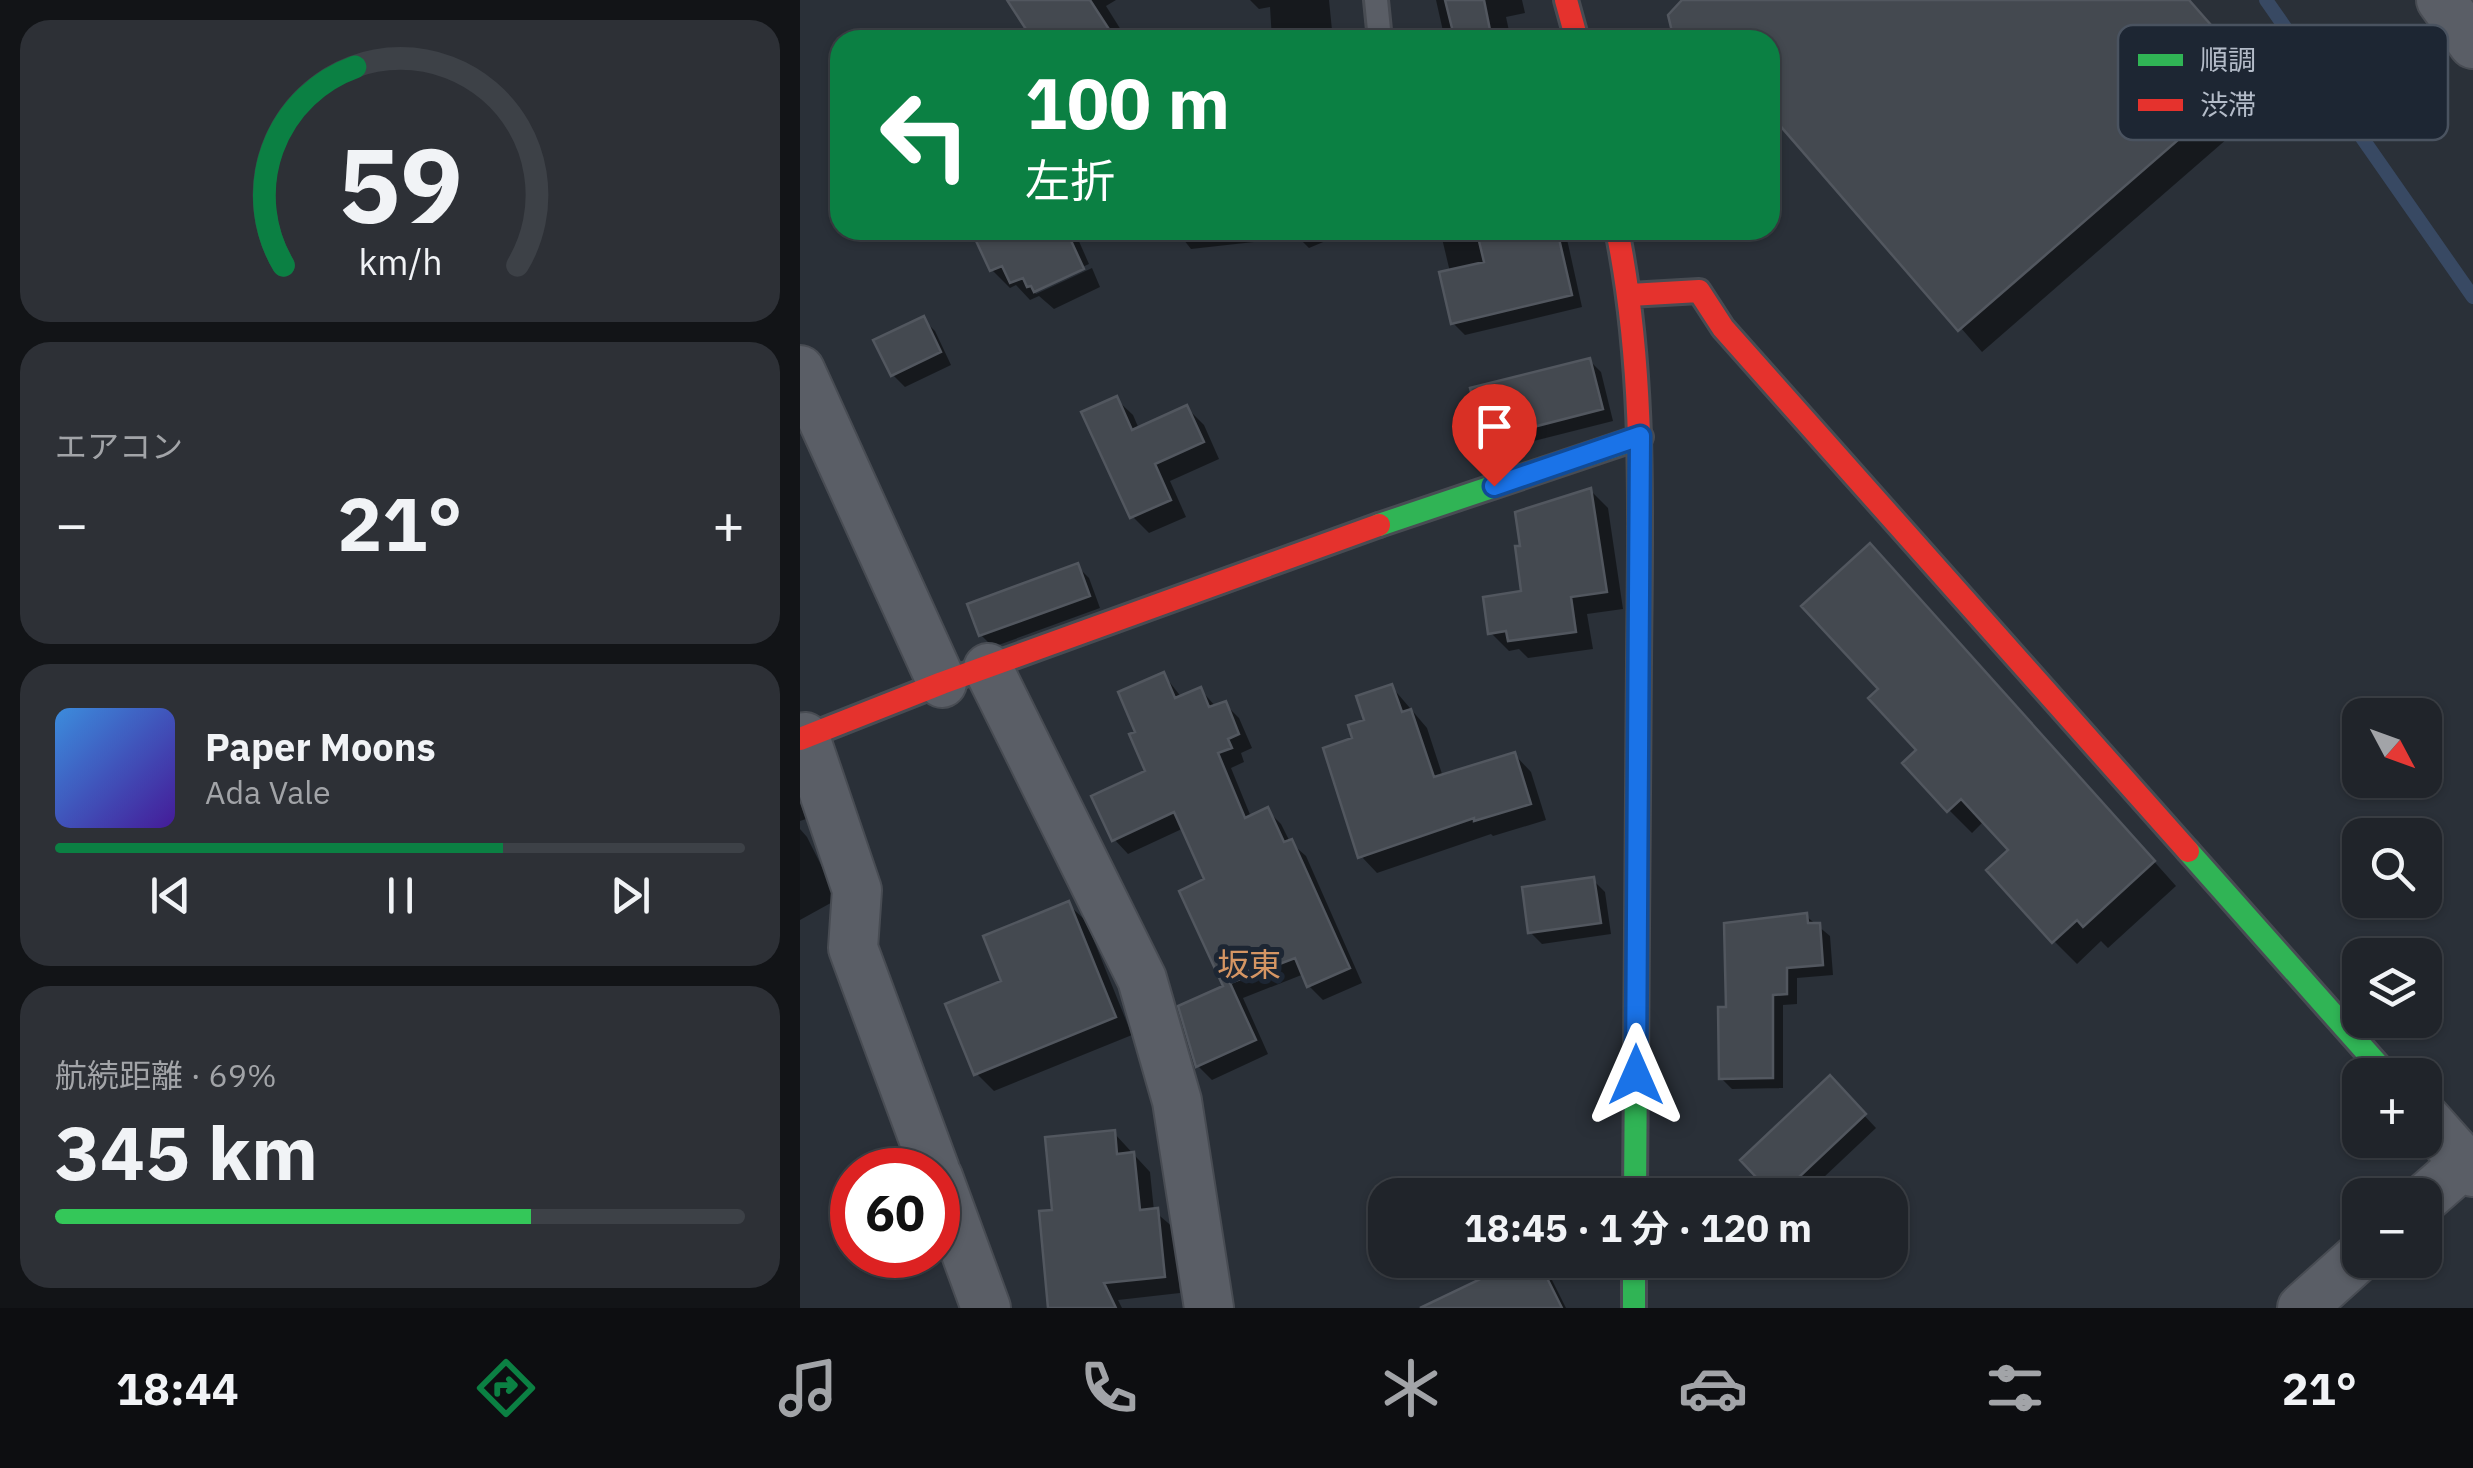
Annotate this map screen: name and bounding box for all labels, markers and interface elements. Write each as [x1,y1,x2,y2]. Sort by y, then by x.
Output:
legend [2118,25,2448,140]
text: 順調 [2200,41,2256,78]
text: 100 m [1025,57,1230,148]
icon: left [860,70,990,200]
text: 渋滞 [2200,86,2256,123]
text: 59 [338,116,462,252]
text: 左折 [1025,151,1115,209]
text: km/h [358,238,442,285]
pin [1452,384,1537,487]
icon: arrive [1467,399,1522,454]
text: エアコン [55,425,183,467]
text: 21° [337,474,463,572]
text: − [55,488,88,559]
text: + [712,488,745,559]
north arrow [2342,698,2442,798]
map controls [2342,698,2442,1278]
text: Paper Moons [205,722,436,771]
text: Ada Vale [205,771,331,813]
button: search [2342,818,2442,918]
icon: previous [143,868,198,923]
icon: pause [373,868,428,923]
icon: next [603,868,658,923]
button: layers [2342,938,2442,1038]
district label: 坂東 [1217,943,1281,985]
position arrow [1584,1023,1688,1127]
text: 航続距離 · 69% [55,1054,277,1096]
button: + [2342,1058,2442,1158]
text: 345 km [55,1103,318,1201]
speed limit sign: 60 [830,1148,960,1278]
button: − [2342,1178,2442,1278]
text: 18:45 · 1 分 · 120 m [1464,1203,1812,1252]
icon: directions [471,1353,541,1423]
icon: music [773,1353,843,1423]
icon: phone [1074,1353,1144,1423]
icon: climate [1376,1353,1446,1423]
icon: car [1678,1353,1748,1423]
icon: filters [1980,1353,2050,1423]
text: 18:44 [116,1359,239,1417]
text: 21° [2282,1359,2357,1417]

